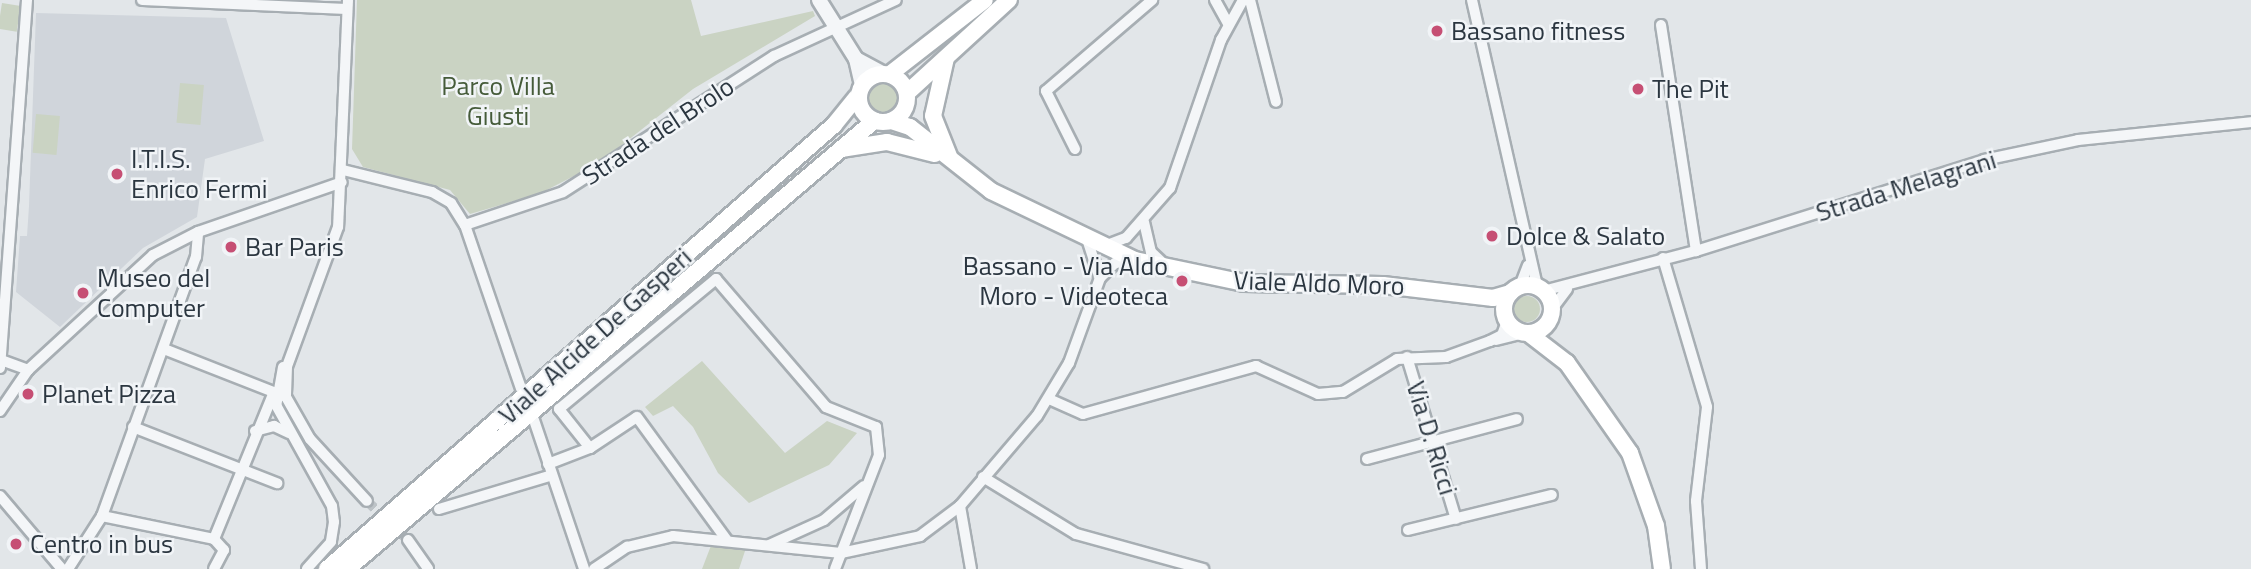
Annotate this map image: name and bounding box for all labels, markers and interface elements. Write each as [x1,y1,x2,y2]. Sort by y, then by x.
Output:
place label: Bassano fitness [1451,15,1625,47]
marker: Bassano fitness [1429,23,1445,39]
park label: Parco Villa Giusti [441,70,555,132]
street label: Strada del Brolo [576,70,740,192]
place label: The Pit [1652,73,1729,105]
marker: The Pit [1630,81,1646,97]
place label: I.T.I.S. Enrico Fermi [131,143,267,204]
street label: Strada Melagrani [1812,144,2000,228]
marker: I.T.I.S. Enrico Fermi [109,166,125,182]
place label: Dolce & Salato [1506,220,1665,252]
marker: Dolce & Salato [1484,228,1500,244]
place label: Bar Paris [245,231,344,263]
marker: Bar Paris [223,239,239,255]
street label: Viale Alcide De Gasperi [492,241,698,431]
place label: Bassano - Via Aldo Moro - Videoteca [963,250,1168,312]
place label: Museo del Computer [97,262,210,324]
street label: Viale Aldo Moro [1233,264,1405,302]
marker: Bassano - Via Aldo Moro - Videoteca [1174,273,1190,289]
marker: Museo del Computer [75,285,91,301]
street label: Via D. Ricci [1400,377,1464,499]
place label: Planet Pizza [42,378,176,410]
marker: Planet Pizza [20,386,36,402]
place label: Centro in bus [30,528,173,560]
marker: Centro in bus [8,536,24,552]

